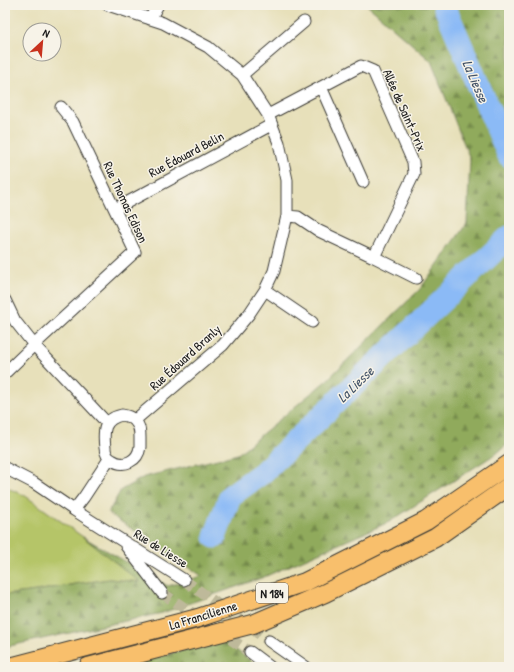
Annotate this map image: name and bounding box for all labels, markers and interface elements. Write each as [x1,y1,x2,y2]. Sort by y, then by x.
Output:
north arrow [22,22,62,62]
text: N [41,25,52,41]
water label: La Liesse [459,57,494,106]
street label: Allée de Saint-Prix [379,66,431,154]
street label: Rue Édouard Belin [145,127,227,181]
street label: Rue Thomas Edison [99,158,153,246]
street label: Rue Édouard Branly [145,320,225,394]
water label: La Liesse [333,361,379,406]
street label: Rue de Liesse [131,524,191,572]
road number: N 184 [256,583,288,603]
street label: La Francilienne [167,596,239,634]

